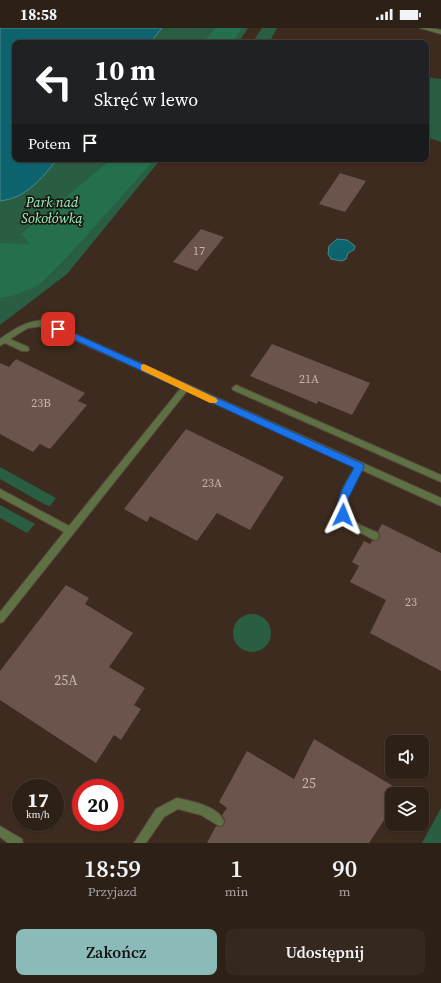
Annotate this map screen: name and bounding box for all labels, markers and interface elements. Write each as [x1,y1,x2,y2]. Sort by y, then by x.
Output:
text: 18:58 [20,4,57,25]
text: 10 m [94,51,156,89]
icon: left [28,56,80,108]
text: Skręć w lewo [94,87,198,112]
icon: arrive [79,132,101,154]
text: Potem [28,133,71,154]
park label: Park nad Sokołówką [21,192,83,228]
house number: 17 [193,243,205,259]
pin [41,312,75,346]
icon: arrive [47,318,69,340]
house number: 21A [299,371,319,387]
house number: 23B [31,395,51,411]
house number: 23A [202,475,222,491]
position arrow [322,494,364,536]
house number: 23 [405,594,417,610]
house number: 25A [54,670,78,690]
map controls [385,735,429,831]
button: sound [385,735,429,779]
house number: 25 [302,773,316,793]
speed limit sign: 20 [72,779,124,831]
text: 17 [27,786,49,814]
button: layers [385,787,429,831]
text: km/h [26,808,50,821]
text: 18:59 [84,852,141,885]
text: 1 [230,852,243,885]
text: 90 [332,852,357,885]
text: Przyjazd [88,883,137,900]
text: min [225,883,248,900]
text: m [339,883,351,900]
button: Zakończ [16,929,217,975]
button: Udostępnij [225,929,425,975]

